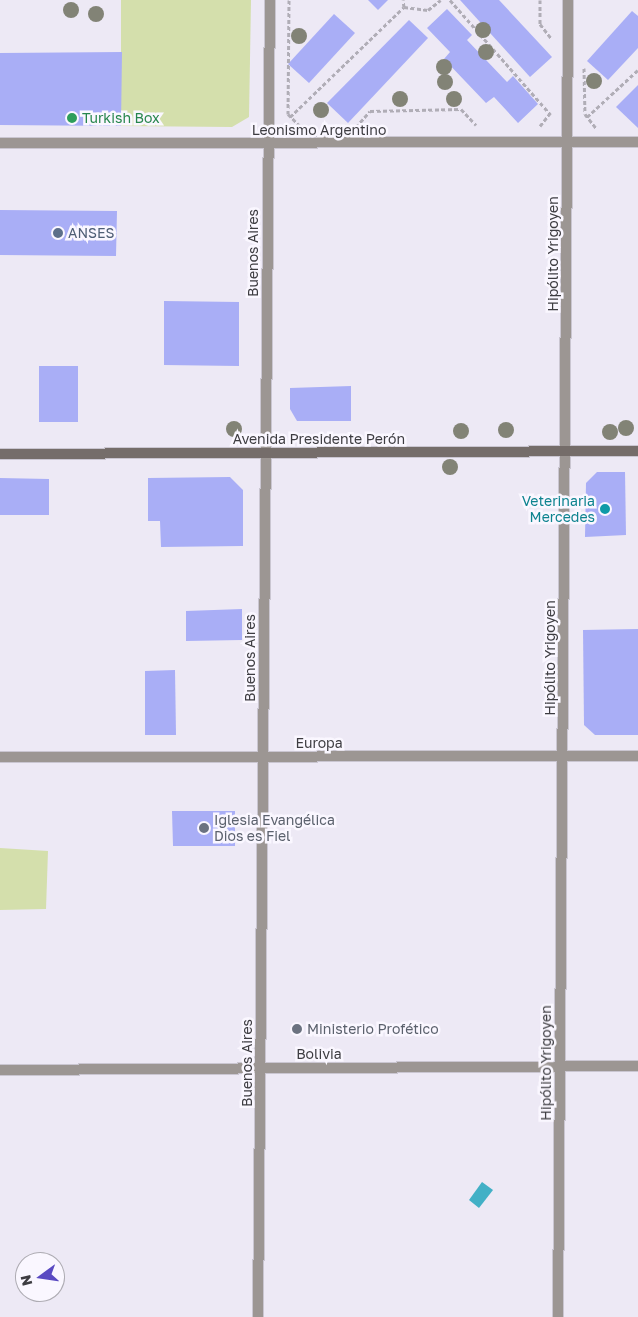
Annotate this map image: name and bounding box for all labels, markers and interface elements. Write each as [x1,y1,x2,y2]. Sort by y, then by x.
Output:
place label: Turkish Box [82,110,160,126]
marker: Turkish Box [66,112,78,124]
street label: Leonismo Argentino [252,122,386,138]
street label: Hipólito Yrigoyen [545,196,561,312]
street label: Buenos Aires [245,209,261,297]
place label: ANSES [68,225,114,241]
marker: ANSES [52,227,64,239]
street label: Avenida Presidente Perón [233,431,405,447]
place label: Veterinaria Mercedes [522,493,595,526]
marker: Veterinaria Mercedes [599,503,611,515]
street label: Hipólito Yrigoyen [542,600,558,716]
street label: Buenos Aires [242,614,258,702]
street label: Europa [295,735,343,751]
place label: Iglesia Evangélica Dios es Fiel [214,812,335,844]
marker: Iglesia Evangélica Dios es Fiel [198,822,210,834]
street label: Hipólito Yrigoyen [538,1005,554,1121]
street label: Buenos Aires [239,1019,255,1107]
place label: Ministerio Profético [307,1021,439,1037]
marker: Ministerio Profético [291,1023,303,1035]
street label: Bolivia [296,1046,342,1062]
north arrow [15,1252,65,1302]
text: N [16,1273,35,1288]

